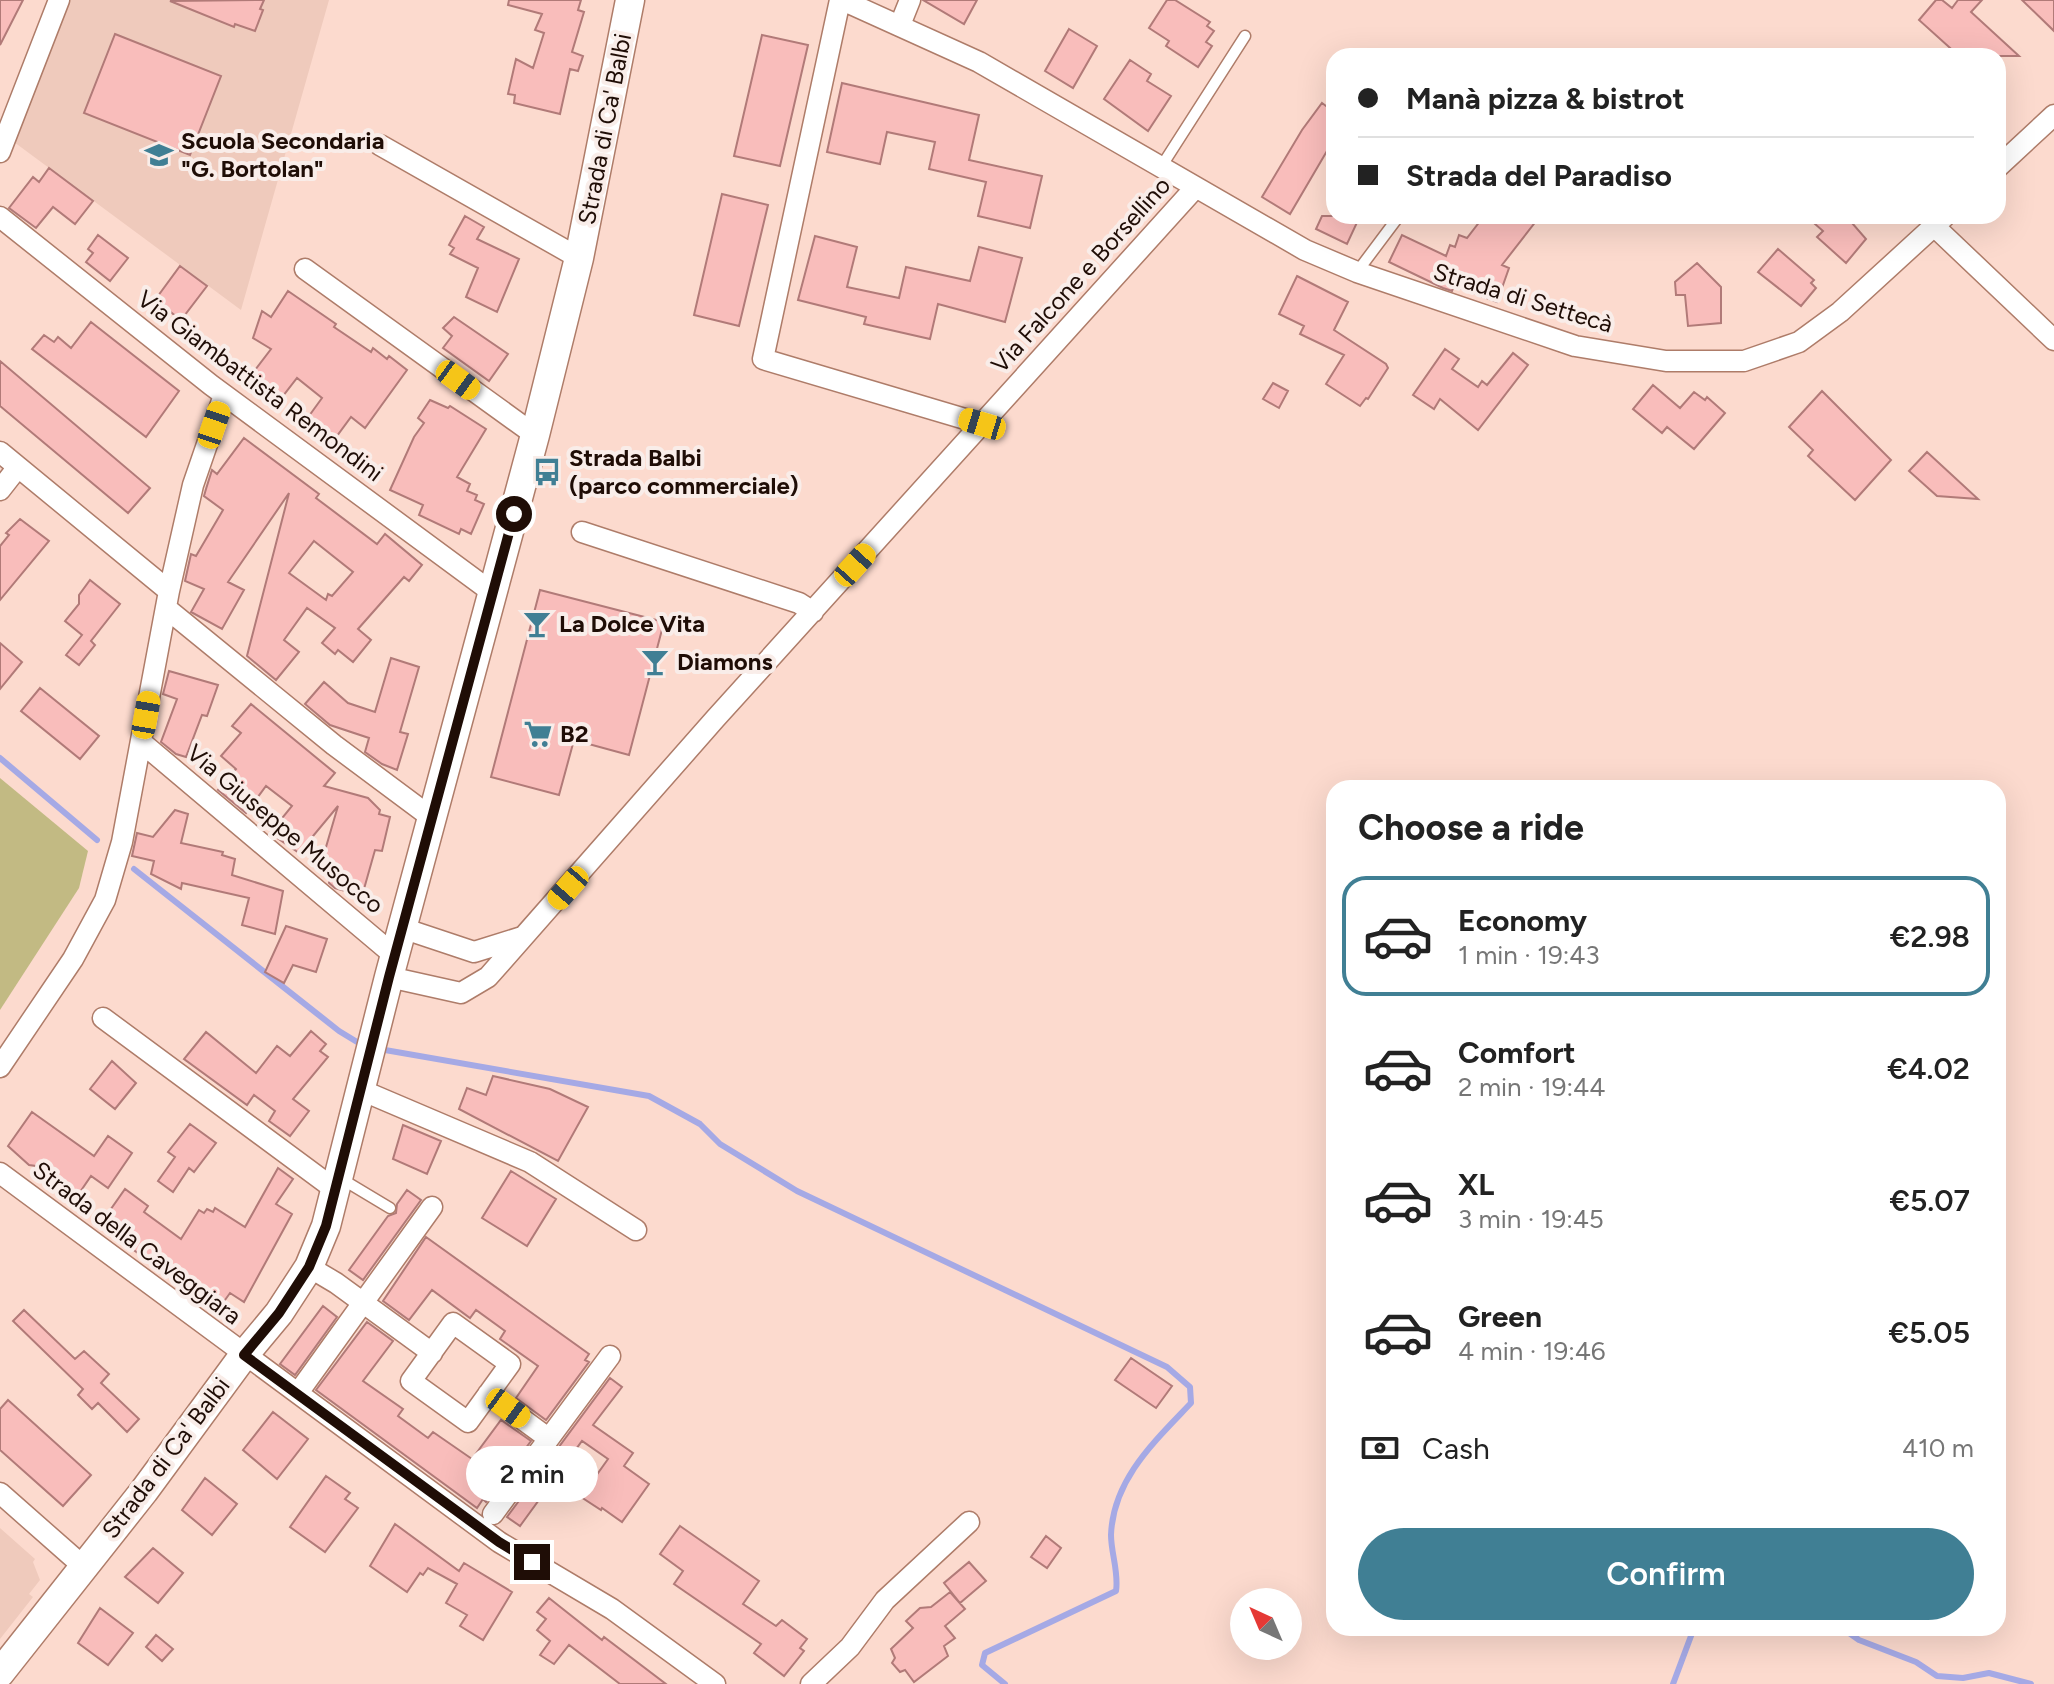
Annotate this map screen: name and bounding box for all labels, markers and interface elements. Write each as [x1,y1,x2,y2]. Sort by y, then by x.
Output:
street label: Strada di Ca' Balbi [572,31,637,227]
text: Manà pizza & bistrot [1406,80,1685,117]
place label: Scuola Secondaria "G. Bortolan" [181,126,384,183]
school or university icon: Scuola Secondaria "G. Bortolan" [144,140,174,170]
text: Strada del Paradiso [1406,157,1672,194]
street label: Via Falcone e Borsellino [985,171,1176,379]
street label: Strada di Settecà [1430,256,1616,339]
street label: Via Giambattista Remondini [132,284,389,487]
car [432,356,484,404]
car [195,398,233,452]
car [956,406,1008,442]
place label: Strada Balbi (parco commerciale) [569,443,799,500]
bus stop icon: Strada Balbi (parco commerciale) [532,457,562,487]
route start [496,496,532,532]
car [830,539,880,591]
bar icon: La Dolce Vita [522,609,552,639]
place label: La Dolce Vita [559,609,705,638]
bar icon: Diamons [640,647,670,677]
place label: Diamons [677,647,773,676]
car [130,689,162,741]
supermarket icon: B2 [523,719,553,749]
place label: B2 [560,719,589,748]
street label: Via Giuseppe Musocco [181,738,390,919]
text: Choose a ride [1358,806,1584,849]
car [543,862,593,914]
icon: car [1362,900,1434,972]
text: Economy [1458,902,1587,939]
text: €2.98 [1890,918,1970,955]
text: 1 min · 19:43 [1458,939,1600,971]
icon: car [1362,1032,1434,1104]
text: Comfort [1458,1034,1576,1071]
text: €4.02 [1887,1050,1970,1087]
text: 2 min · 19:44 [1458,1071,1605,1103]
street label: Strada della Caveggiara [27,1155,247,1330]
icon: car [1362,1164,1434,1236]
text: XL [1458,1166,1494,1203]
text: €5.07 [1889,1182,1970,1219]
text: 3 min · 19:45 [1458,1203,1604,1235]
icon: car [1362,1296,1434,1368]
text: Green [1458,1298,1542,1335]
text: €5.05 [1889,1314,1970,1351]
text: 4 min · 19:46 [1458,1335,1606,1367]
street label: Strada di Ca' Balbi [96,1371,236,1544]
car [482,1384,534,1432]
icon: cash [1358,1426,1402,1470]
text: Cash [1422,1430,1490,1467]
text: 410 m [1902,1432,1974,1464]
callout: 2 min [466,1446,598,1502]
text: 2 min [500,1458,564,1490]
button: Confirm [1358,1528,1974,1620]
route end [514,1544,550,1580]
north arrow [1230,1588,1302,1660]
map controls [1230,1588,1302,1660]

